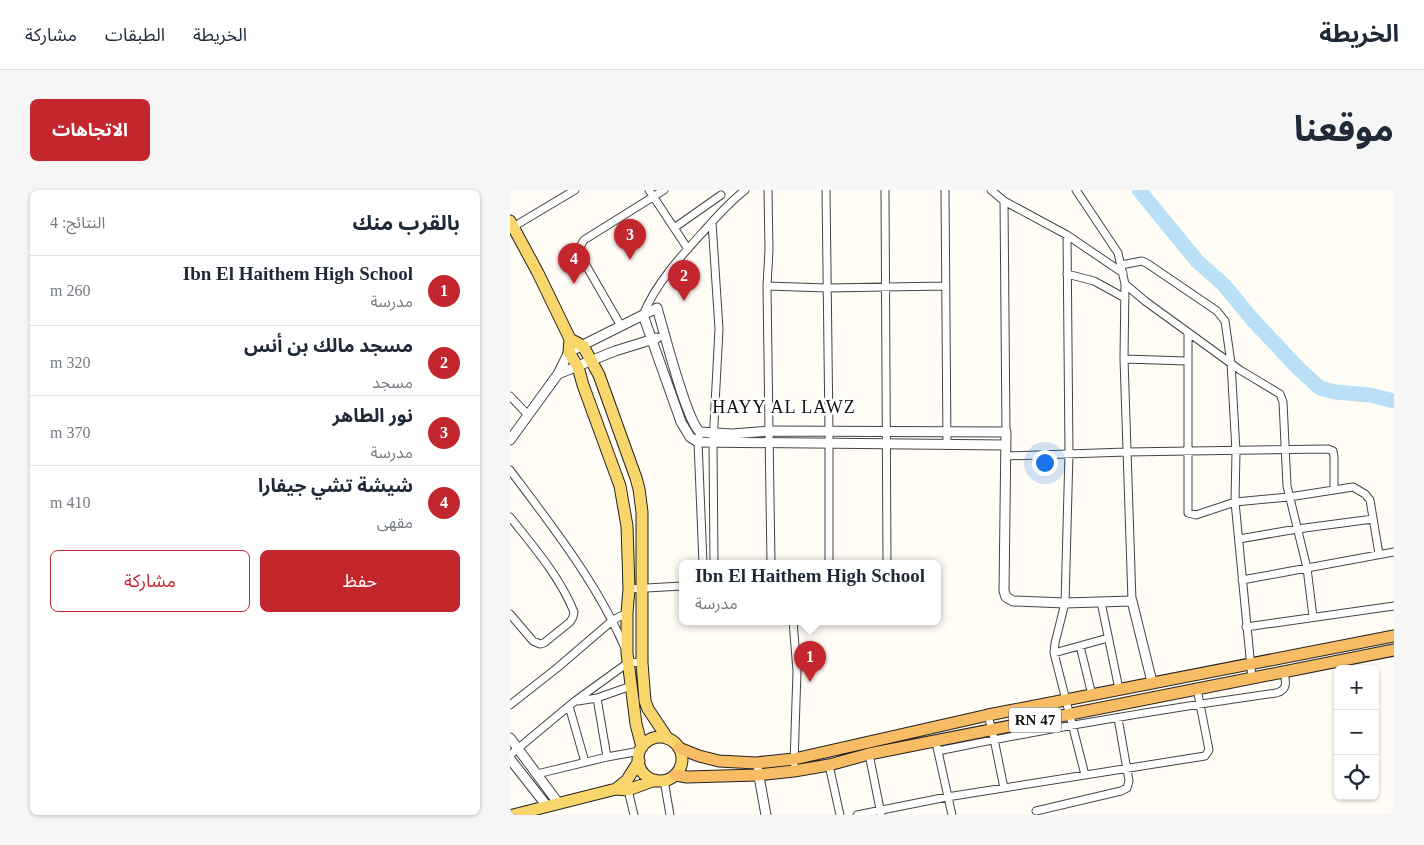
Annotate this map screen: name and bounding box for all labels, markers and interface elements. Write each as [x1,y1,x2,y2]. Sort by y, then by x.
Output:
text: الخريطة [1319,21,1399,47]
text: مشاركة [25,25,77,45]
text: الطبقات [105,25,165,45]
text: الخريطة [193,25,247,45]
button: الاتجاهات [30,99,150,161]
text: موقعنا [1294,110,1394,149]
text: بالقرب منك [352,211,460,235]
text: النتائج: 4 [50,214,105,231]
pin: 3 [614,219,646,260]
pin: 4 [558,243,590,284]
pin: 2 [668,260,700,301]
text: Ibn El Haithem High School [183,263,413,284]
text: 260 m [50,282,90,299]
text: 1 [440,282,448,299]
text: مدرسة [370,293,413,310]
text: مسجد مالك بن أنس [244,335,413,356]
text: 320 m [50,354,90,371]
text: 2 [440,354,448,371]
text: مسجد [372,374,413,391]
district label: HAYY AL LAWZ [712,397,856,417]
text: نور الطاهر [332,405,413,426]
text: 370 m [50,424,90,441]
text: 3 [440,424,448,441]
text: مدرسة [370,444,413,461]
your location [1032,450,1058,476]
text: شيشة تشي جيفارا [258,475,413,496]
text: 410 m [50,494,90,511]
text: 4 [440,494,448,511]
text: مقهى [377,514,413,531]
button: مشاركة [50,550,250,612]
button: حفظ [260,550,460,612]
popup [679,560,941,625]
text: Ibn El Haithem High School [695,565,925,586]
text: مدرسة [695,595,738,612]
pin: 1 [794,641,826,682]
map controls [1334,665,1379,800]
button: + [1334,665,1379,710]
road number: RN 47 [1009,708,1061,732]
button: − [1334,710,1379,755]
button: locate [1334,755,1379,800]

